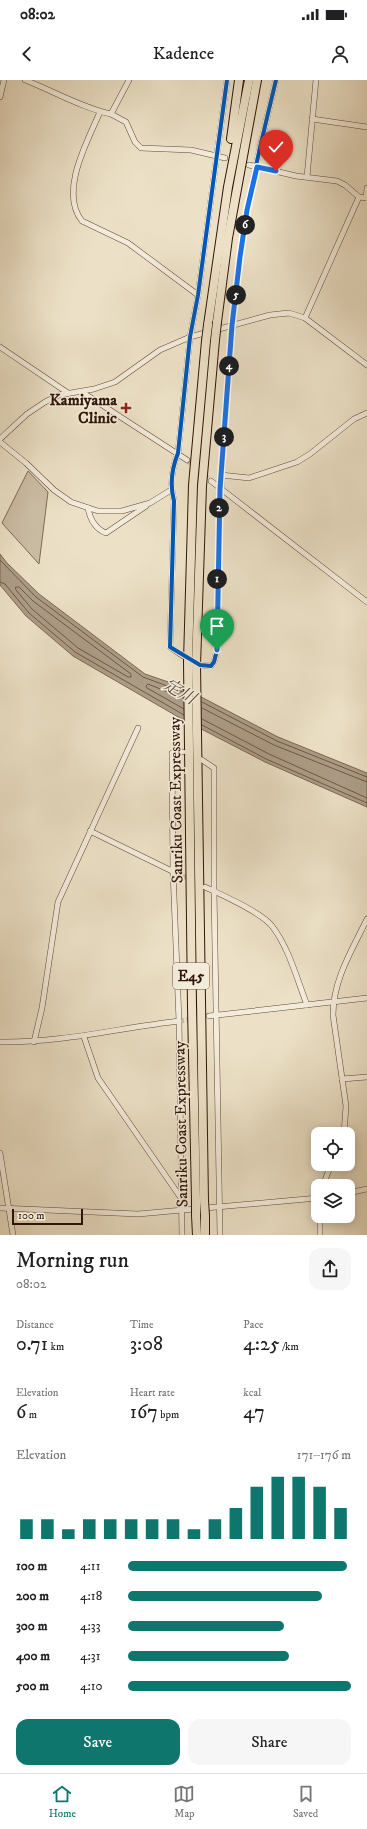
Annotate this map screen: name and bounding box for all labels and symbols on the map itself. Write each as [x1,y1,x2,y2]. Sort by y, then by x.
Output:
pin [259,130,293,171]
pin: 6 [235,215,255,235]
pin: 5 [226,285,246,305]
pin: 4 [219,356,239,376]
place label: Kamiyama Clinic [50,390,118,428]
marker: Kamiyama Clinic [120,402,132,414]
pin: 3 [214,427,234,447]
pin: 2 [209,498,229,518]
pin: 1 [207,569,227,589]
pin [200,609,234,650]
water label: 定川 [159,674,201,711]
street label: Sanriku Coast Expressway [165,716,187,883]
road number: E45 [173,963,209,989]
street label: Sanriku Coast Expressway [170,1040,192,1207]
scale bar [12,1207,83,1226]

